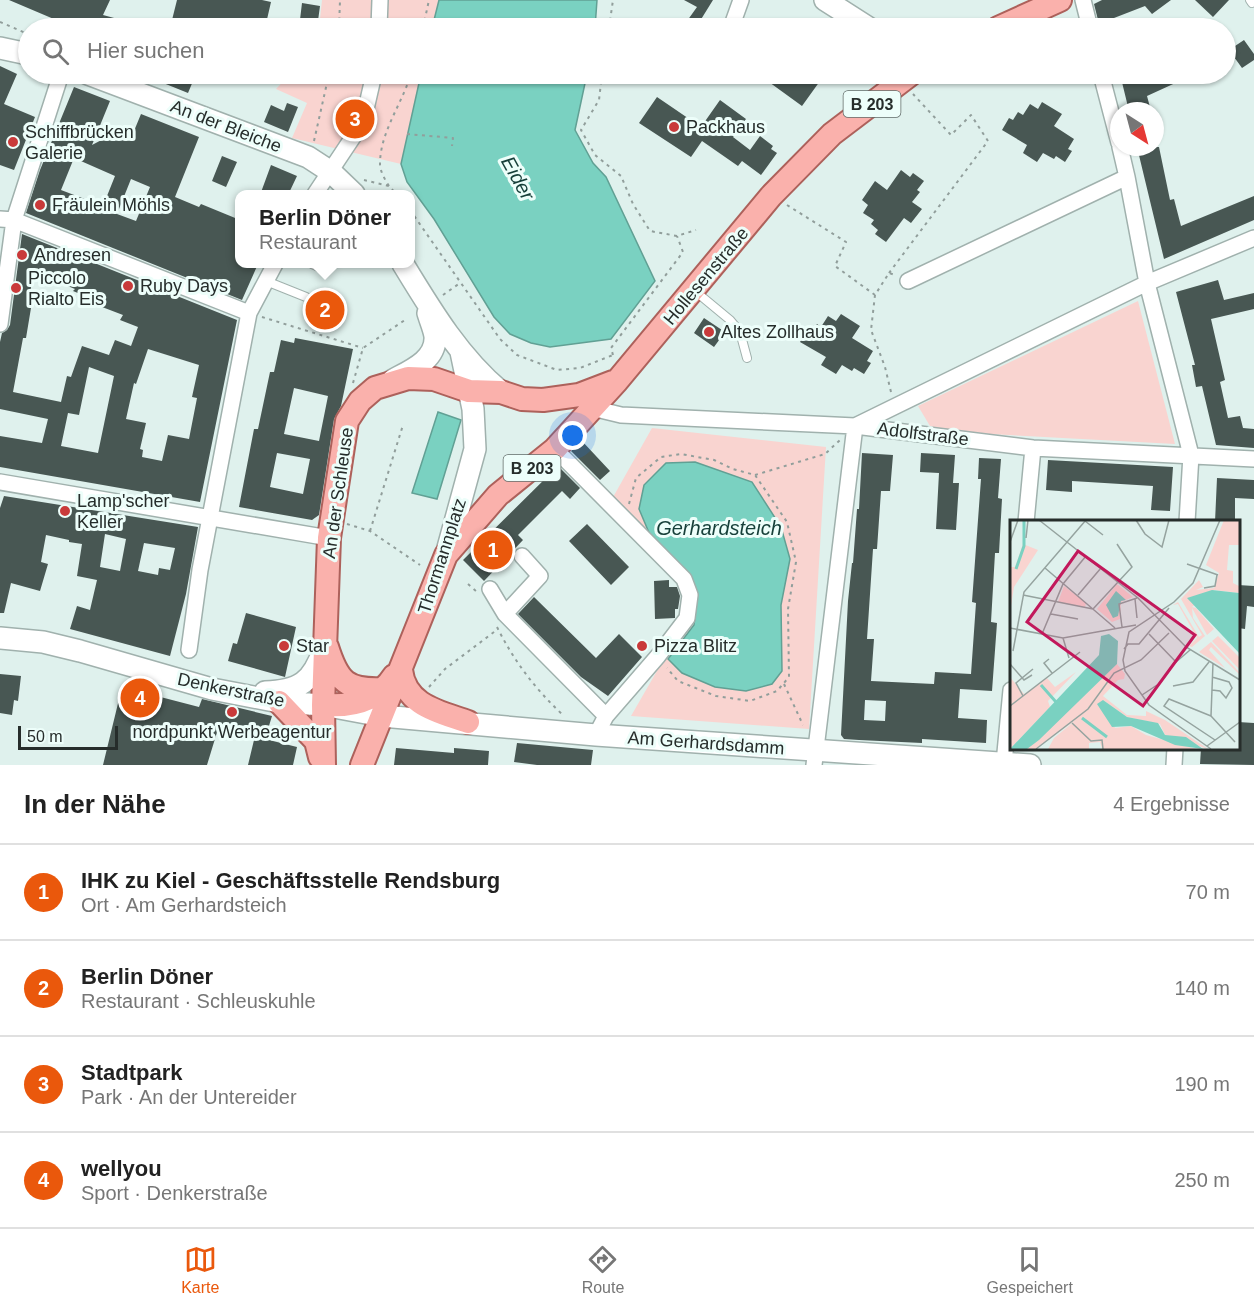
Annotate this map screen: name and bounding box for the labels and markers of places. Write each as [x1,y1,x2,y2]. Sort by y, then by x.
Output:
pin: 3 [336,96,374,142]
place label: Packhaus [686,117,765,137]
marker: Packhaus [667,120,681,134]
place label: Schiffbrücken Galerie [25,122,134,163]
marker: Schiffbrücken Galerie [6,135,20,149]
place label: Fräulein Möhls [52,195,170,215]
marker: Fräulein Möhls [33,198,47,212]
place label: Andresen [34,245,111,265]
marker: Andresen [15,248,29,262]
place label: Piccolo Rialto Eis [28,268,104,309]
place label: Ruby Days [140,276,228,296]
marker: Ruby Days [121,279,135,293]
marker: Piccolo Rialto Eis [9,281,23,295]
pin: 2 [306,288,344,332]
place label: Altes Zollhaus [721,322,834,342]
marker: Altes Zollhaus [702,325,716,339]
place label: Lamp'scher Keller [77,491,169,532]
marker: Lamp'scher Keller [58,504,72,518]
pin: 1 [474,528,512,572]
place label: Star [296,636,329,656]
place label: Pizza Blitz [654,636,737,656]
marker: Star [277,639,291,653]
marker: Pizza Blitz [635,639,649,653]
pin: 4 [120,676,160,720]
marker: nordpunkt Werbeagentur [225,705,239,719]
place label: nordpunkt Werbeagentur [133,722,331,742]

